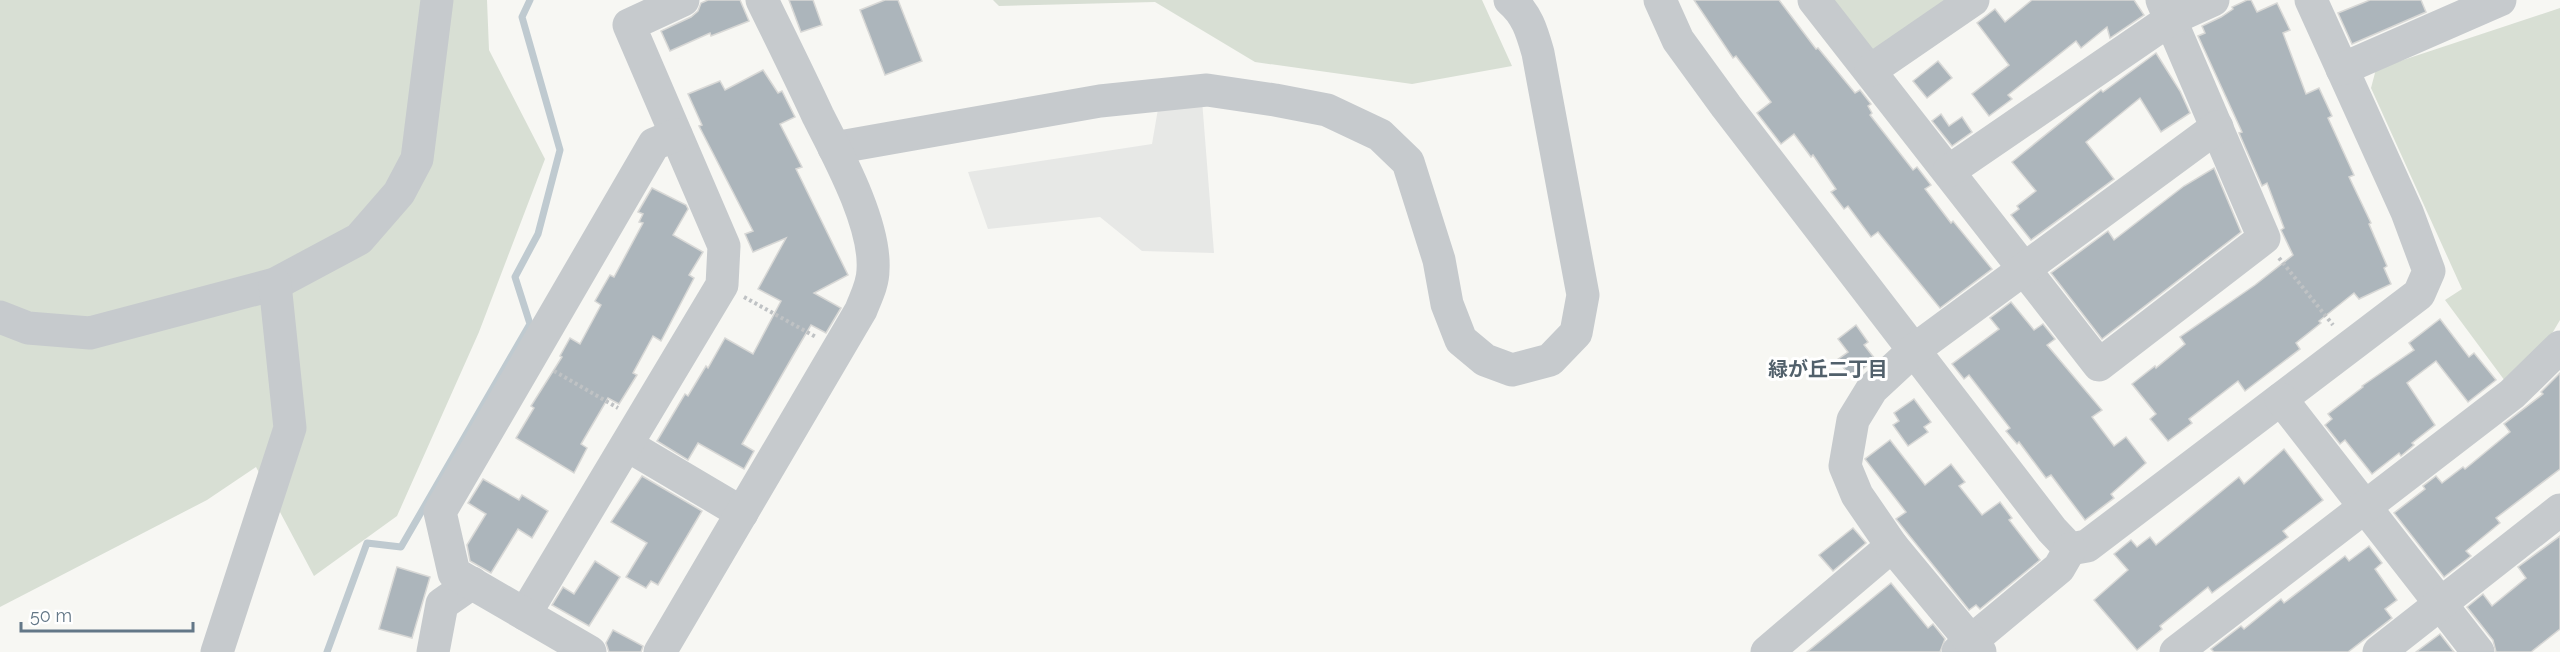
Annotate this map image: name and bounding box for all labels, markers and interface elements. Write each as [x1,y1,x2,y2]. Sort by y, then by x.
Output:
district label: 緑が丘二丁目 [1768,357,1888,381]
scale bar [21,595,194,633]
text: 50 m [30,605,72,626]

